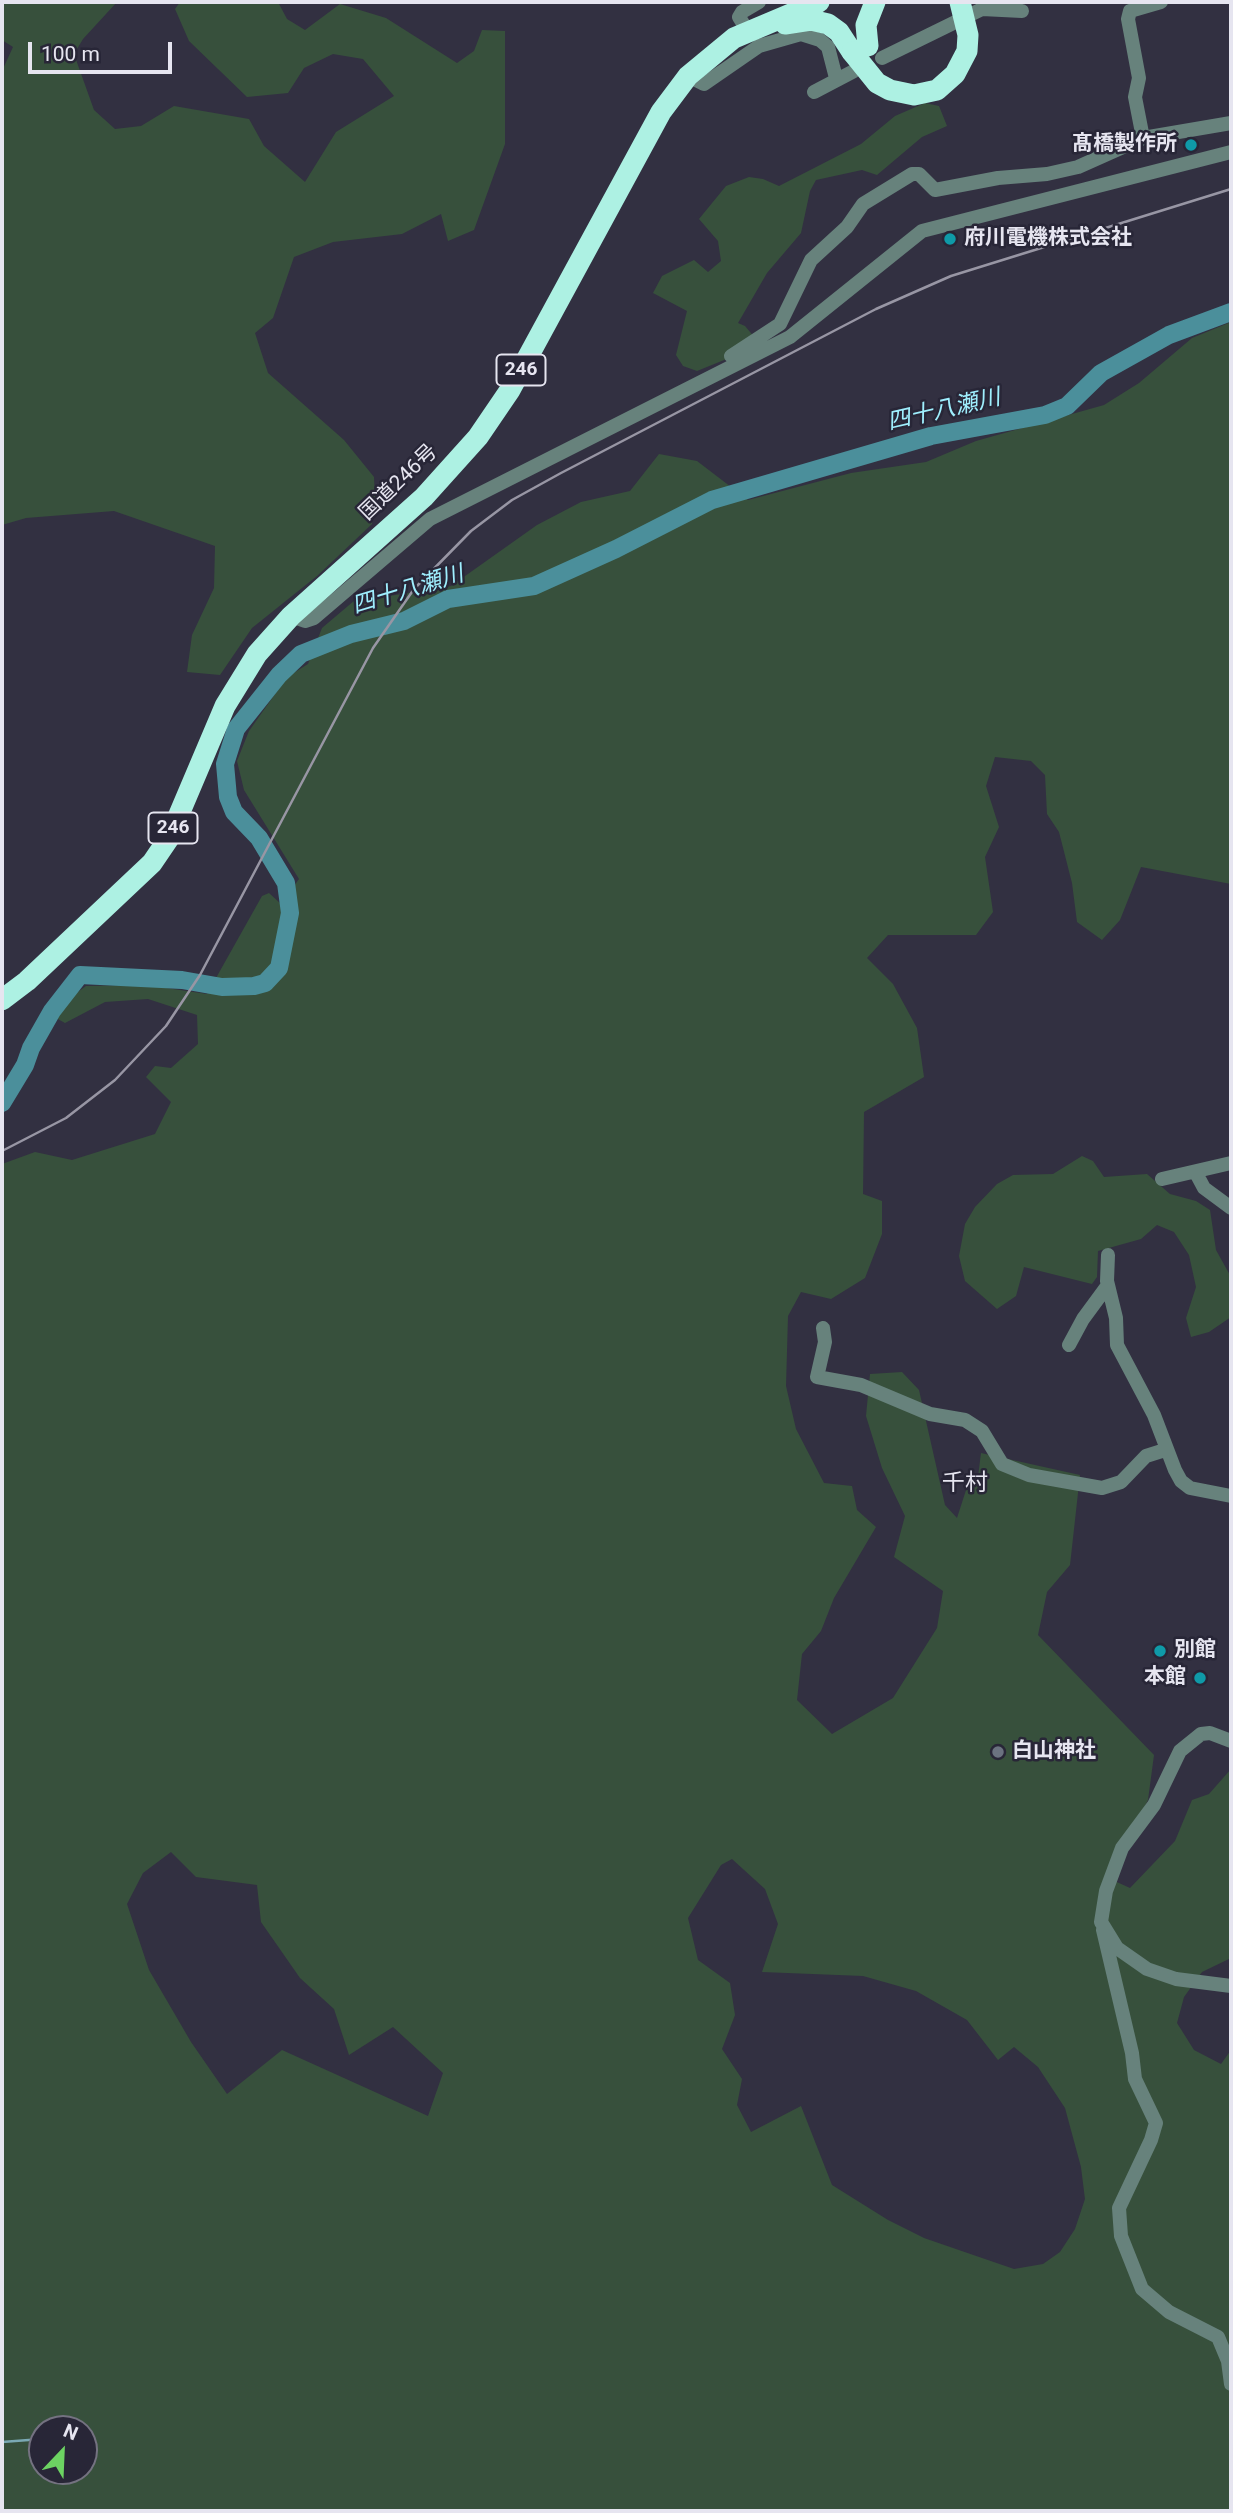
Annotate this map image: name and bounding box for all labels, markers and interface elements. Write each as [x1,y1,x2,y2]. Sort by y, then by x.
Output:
scale bar [32,28,175,72]
text: 100 m [41,42,100,66]
place label: 髙橋製作所 [1072,132,1177,158]
marker: 髙橋製作所 [1183,137,1199,153]
place label: 府川電機株式会社 [964,226,1132,252]
marker: 府川電機株式会社 [942,231,958,247]
road number: 246 [496,354,546,386]
water label: 四十八瀬川 [885,385,1003,437]
street label: 国道246号 [355,440,443,526]
water label: 四十八瀬川 [349,561,467,621]
road number: 246 [148,813,198,844]
district label: 千村 [942,1470,988,1498]
place label: 別館 [1174,1638,1216,1664]
marker: 別館 [1152,1643,1168,1659]
place label: 本館 [1144,1665,1186,1691]
marker: 本館 [1192,1670,1208,1686]
place label: 白山神社 [1012,1739,1096,1765]
marker: 白山神社 [990,1744,1006,1760]
north arrow [28,2415,98,2485]
text: N [60,2419,81,2445]

